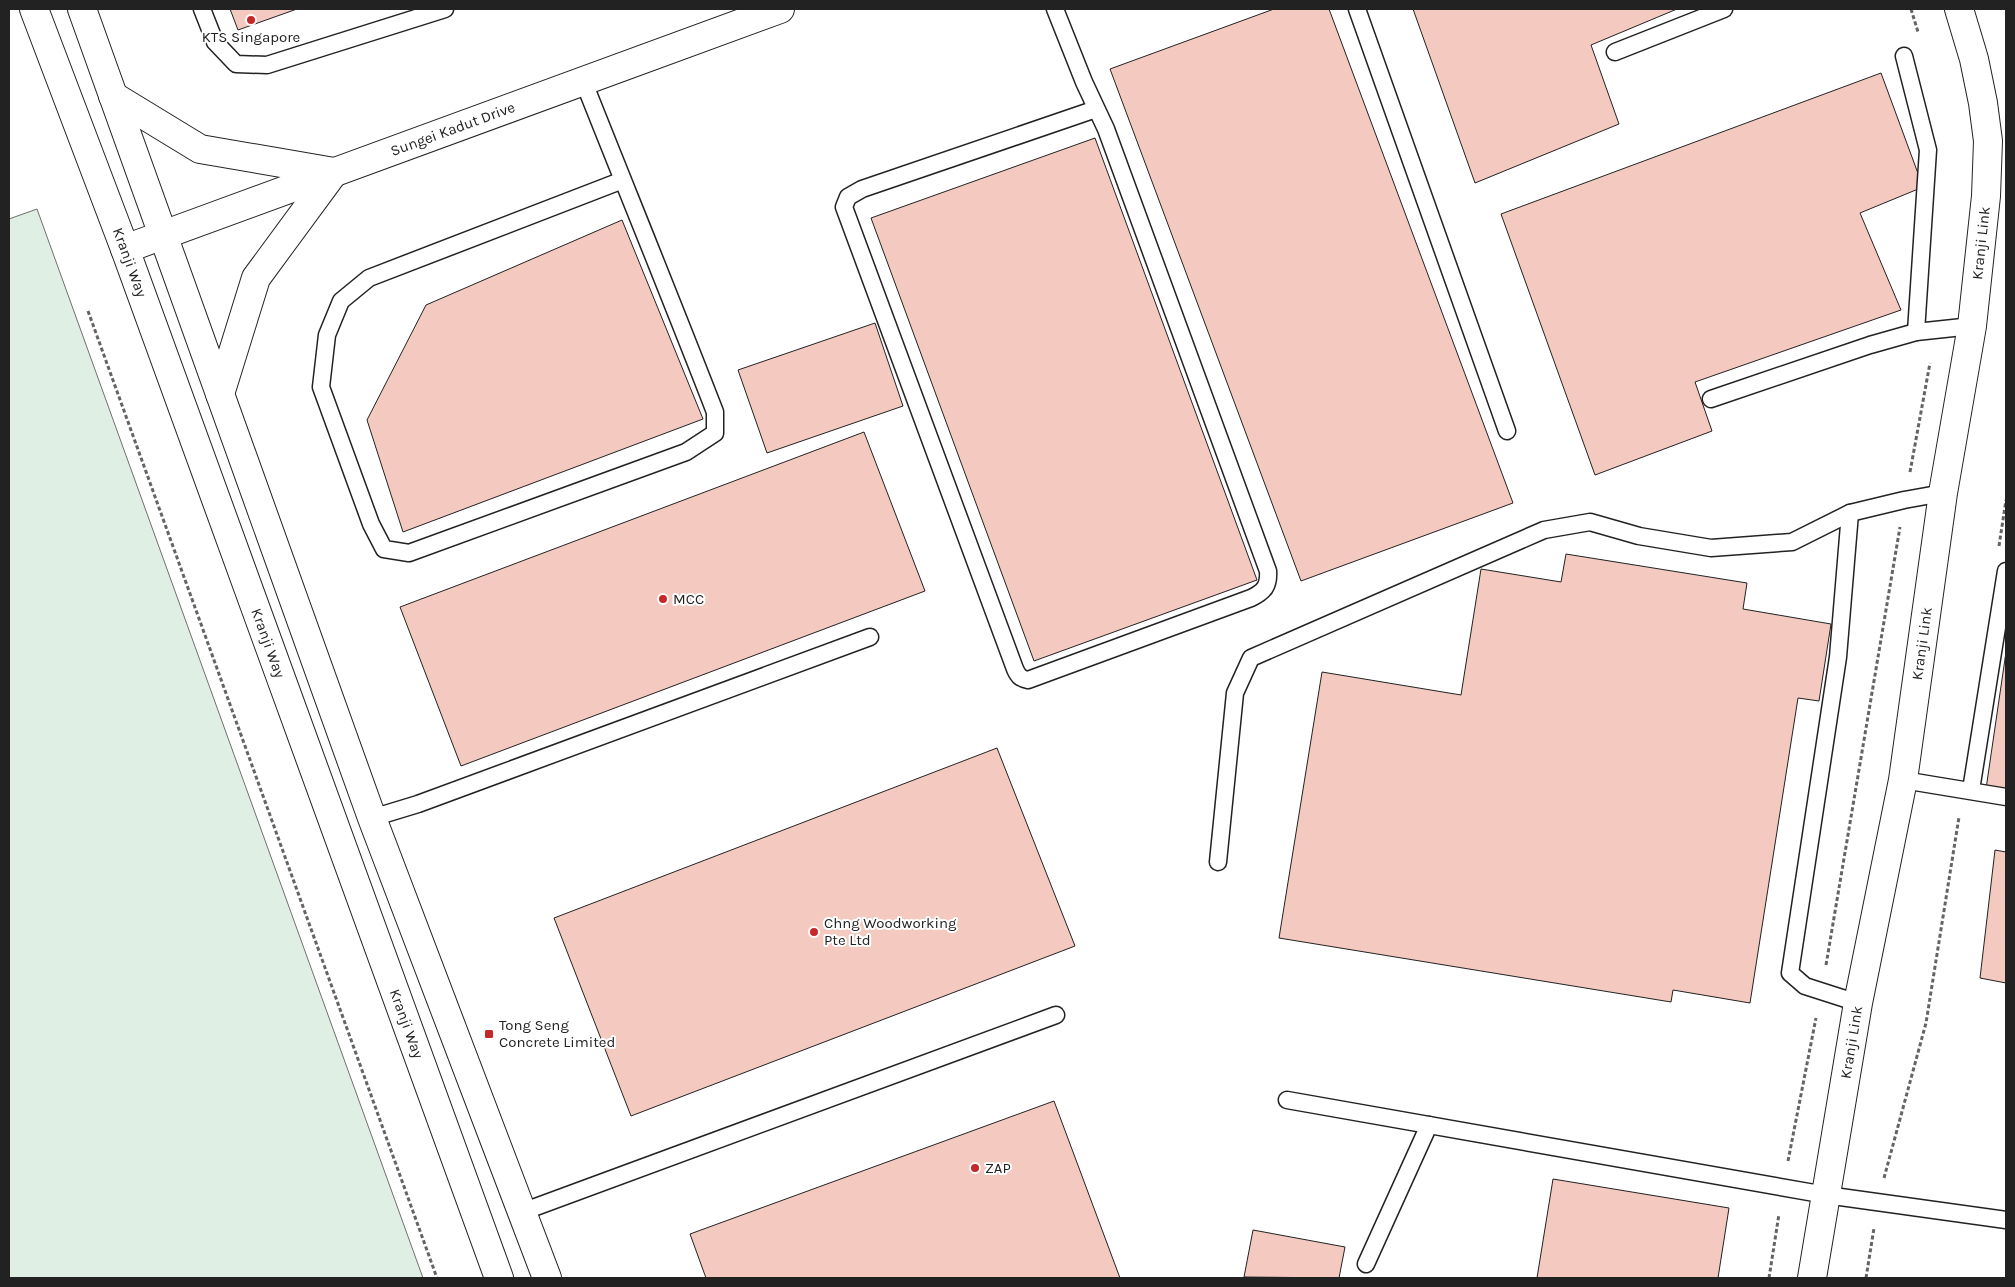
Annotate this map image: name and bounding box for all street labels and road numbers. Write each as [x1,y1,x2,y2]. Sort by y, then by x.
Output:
street label: Sungei Kadut Drive [388,98,517,160]
street label: Kranji Link [1968,205,1994,281]
street label: Kranji Way [109,225,151,300]
street label: Kranji Way [247,606,289,680]
street label: Kranji Link [1908,606,1936,681]
street label: Kranji Way [386,986,427,1061]
street label: Kranji Link [1836,1004,1866,1080]

